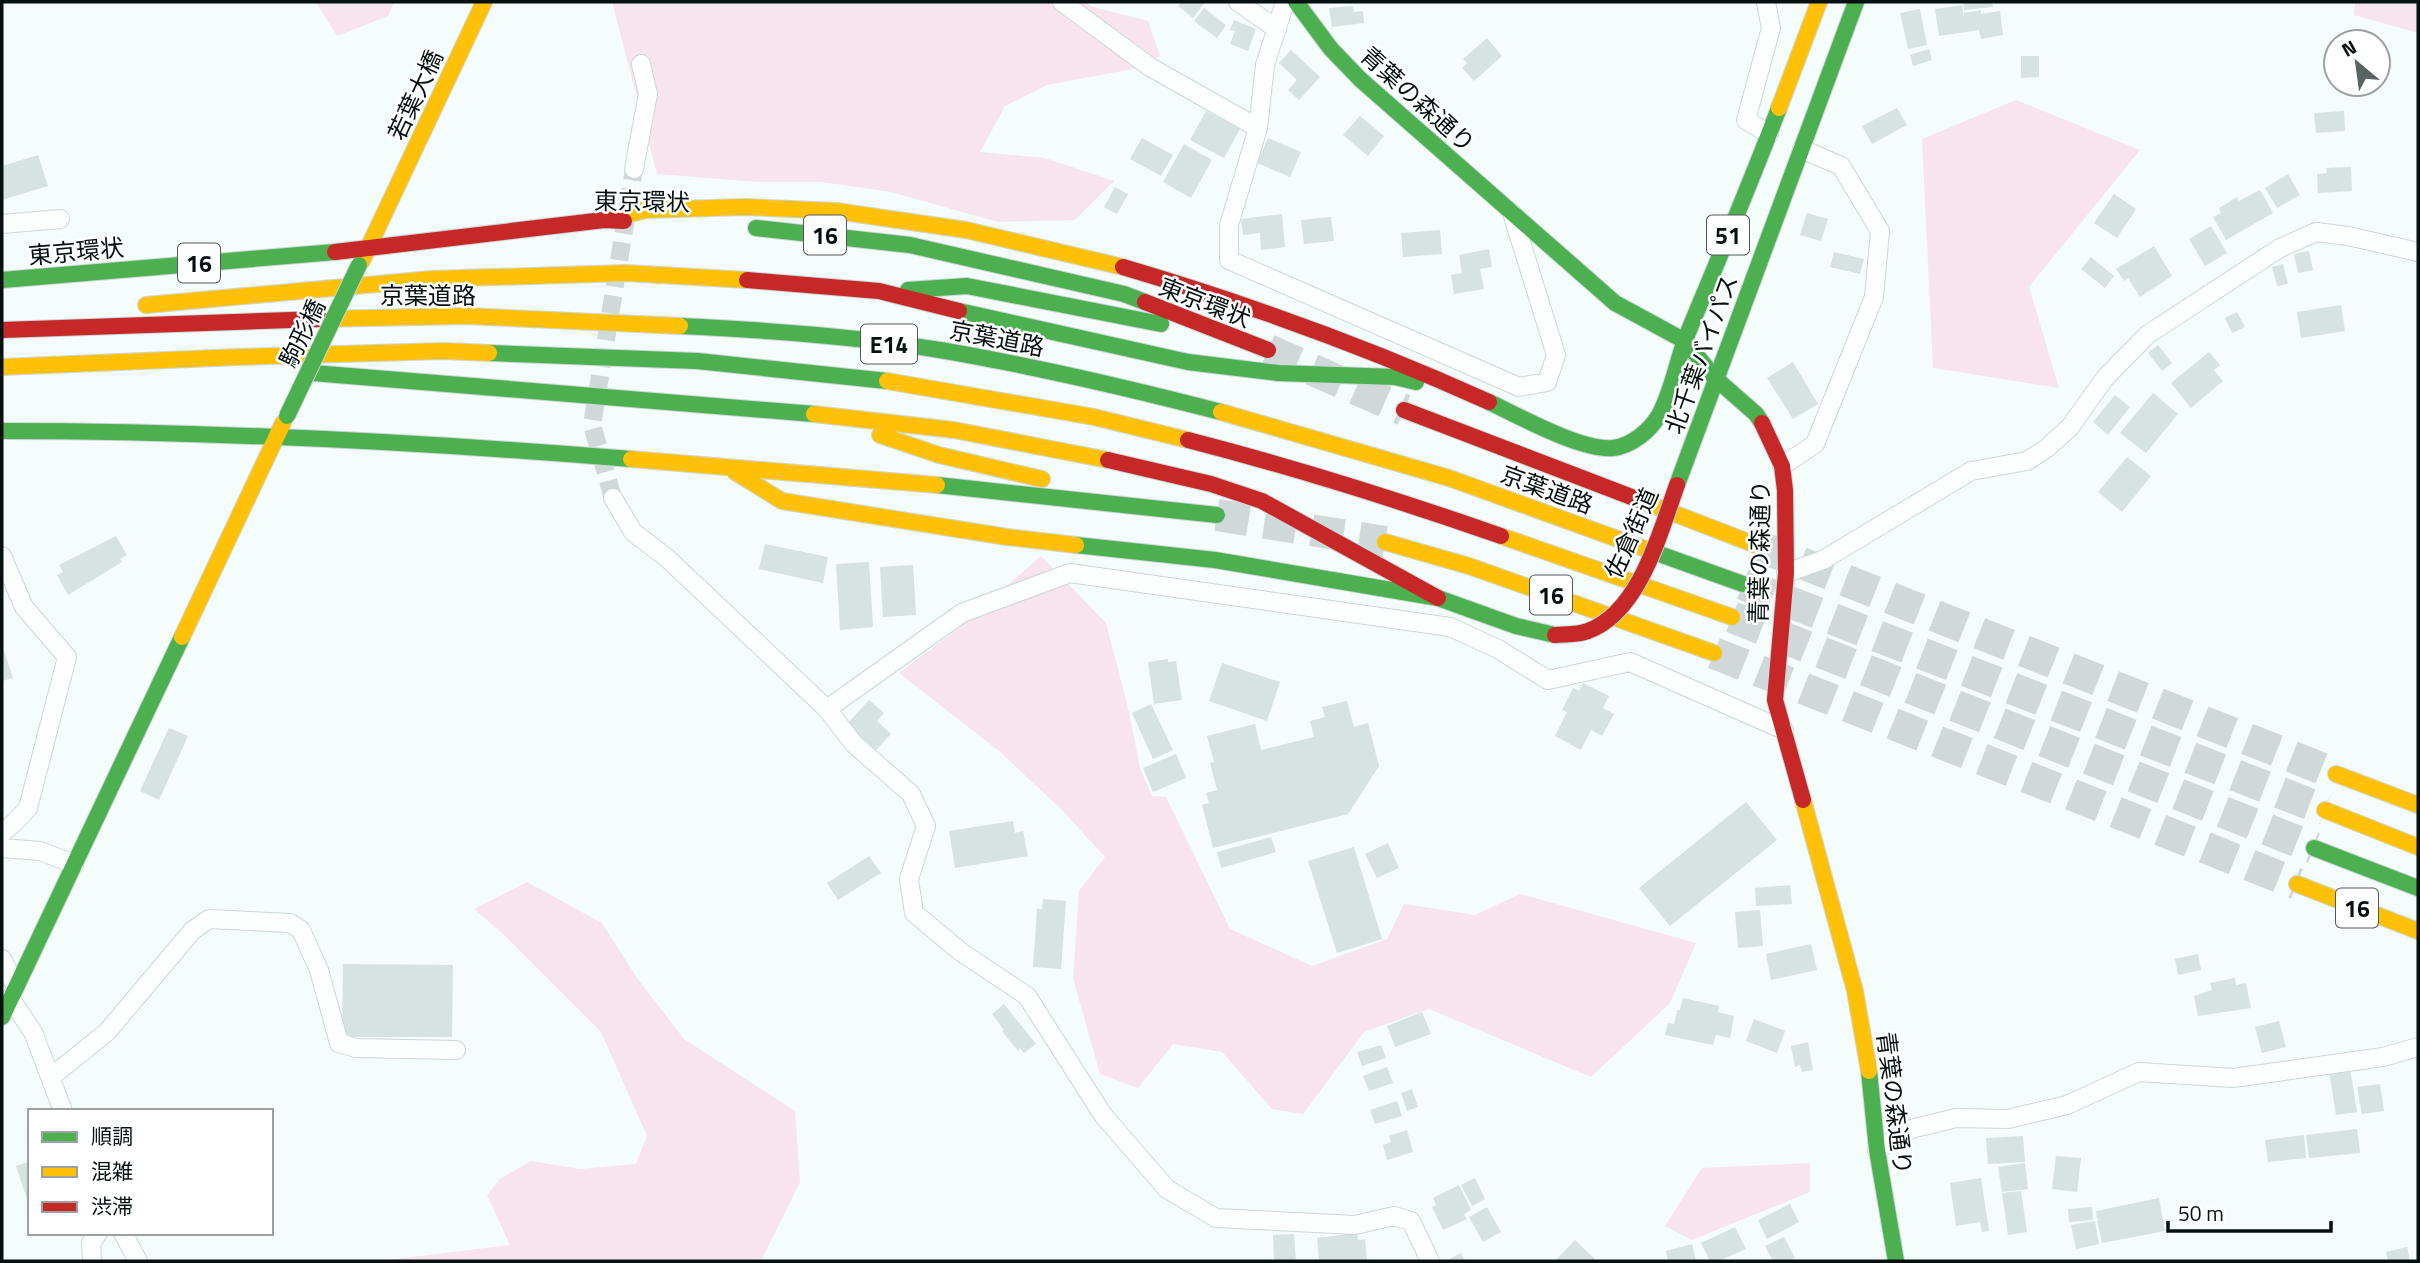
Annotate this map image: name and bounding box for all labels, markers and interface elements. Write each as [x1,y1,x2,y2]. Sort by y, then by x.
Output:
north arrow [2322,28,2392,98]
text: N [2336,32,2361,64]
street label: 青葉の森通り [1352,37,1484,161]
street label: 若葉大橋 [378,44,452,146]
street label: 東京環状 [594,182,690,220]
road number: 16 [804,216,846,254]
road number: 51 [1707,216,1749,254]
street label: 東京環状 [27,229,125,273]
road number: 16 [178,244,220,282]
street label: 東京環状 [1154,268,1256,336]
street label: 北千葉バイパス [1655,269,1747,439]
street label: 京葉道路 [380,277,476,313]
street label: 駒形橋 [270,293,334,373]
street label: 京葉道路 [946,311,1048,365]
road number: E14 [861,324,917,364]
street label: 京葉道路 [1496,456,1598,522]
street label: 青葉の森通り [1740,480,1778,624]
street label: 佐倉街道 [1595,482,1667,584]
road number: 16 [1530,576,1572,614]
road number: 16 [2336,888,2378,928]
street label: 青葉の森通り [1868,1029,1922,1177]
legend [28,1109,273,1235]
text: 順調 [91,1120,133,1152]
text: 混雑 [91,1155,133,1187]
text: 渋滞 [91,1190,133,1222]
scale bar [2168,1190,2331,1234]
text: 50 m [2178,1197,2224,1229]

